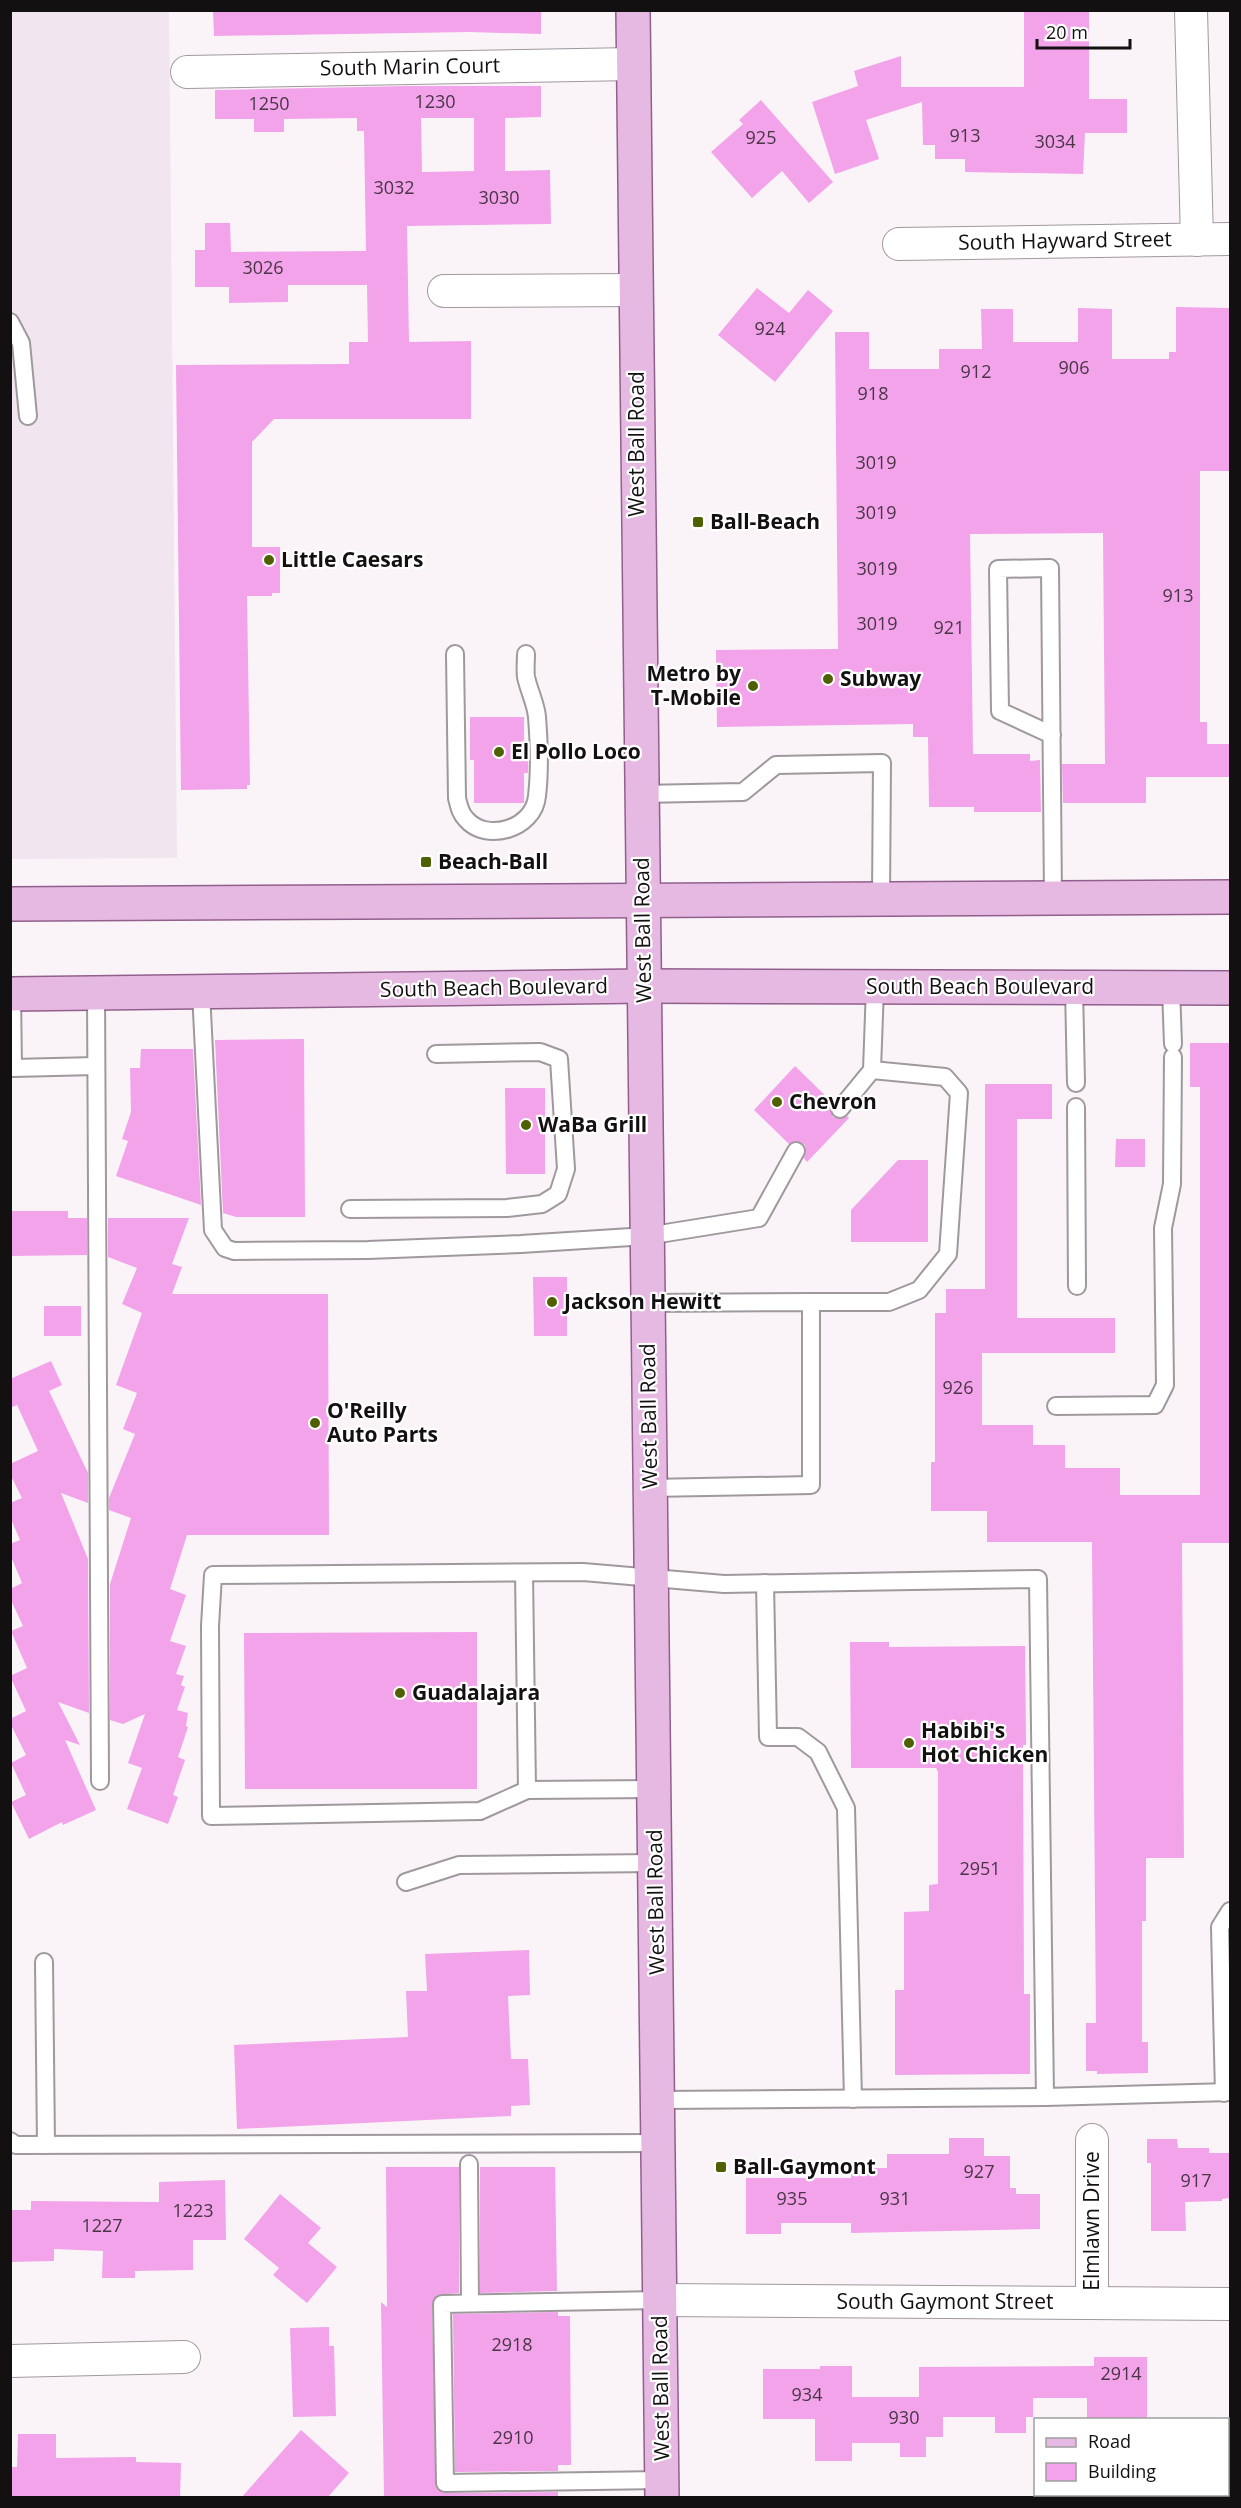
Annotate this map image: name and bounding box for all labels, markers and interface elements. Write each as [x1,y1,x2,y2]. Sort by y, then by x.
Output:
scale bar [1037,12,1130,50]
text: 20 m [1046,20,1088,44]
street label: South Marin Court [320,50,500,82]
house number: 1230 [414,89,456,113]
house number: 1250 [248,91,290,115]
house number: 913 [950,123,980,147]
house number: 925 [746,125,776,149]
house number: 3034 [1034,129,1076,153]
house number: 3032 [373,175,415,199]
house number: 3030 [478,185,520,209]
street label: South Hayward Street [958,224,1172,256]
house number: 3026 [242,255,284,279]
house number: 924 [755,316,785,340]
house number: 906 [1059,355,1089,379]
house number: 912 [961,359,991,383]
street label: West Ball Road [622,371,650,517]
house number: 918 [858,381,888,405]
house number: 3019 [855,450,897,474]
house number: 3019 [855,500,897,524]
place label: Ball-Beach [710,507,820,535]
marker: Ball-Beach [691,515,705,529]
place label: Little Caesars [281,545,423,573]
marker: Little Caesars [262,553,276,567]
house number: 3019 [856,556,898,580]
house number: 913 [1163,583,1193,607]
house number: 3019 [856,611,898,635]
house number: 921 [934,615,964,639]
place label: Metro by T-Mobile [646,659,741,711]
place label: Subway [840,664,921,692]
marker: Subway [821,672,835,686]
marker: Metro by T-Mobile [746,679,760,693]
place label: El Pollo Loco [511,737,641,765]
marker: El Pollo Loco [492,745,506,759]
place label: Beach-Ball [438,847,548,875]
marker: Beach-Ball [419,855,433,869]
street label: West Ball Road [627,857,657,1003]
street label: South Beach Boulevard [380,971,608,1003]
street label: South Beach Boulevard [866,972,1094,1000]
place label: Chevron [789,1087,877,1115]
marker: Chevron [770,1095,784,1109]
place label: WaBa Grill [538,1110,647,1138]
marker: WaBa Grill [519,1118,533,1132]
place label: Jackson Hewitt [562,1287,721,1315]
marker: Jackson Hewitt [545,1295,559,1309]
street label: West Ball Road [633,1343,663,1489]
house number: 926 [943,1375,973,1399]
place label: O'Reilly Auto Parts [327,1396,438,1448]
marker: O'Reilly Auto Parts [308,1416,322,1430]
place label: Guadalajara [412,1678,540,1706]
marker: Guadalajara [393,1686,407,1700]
place label: Habibi's Hot Chicken [921,1716,1048,1768]
marker: Habibi's Hot Chicken [902,1736,916,1750]
street label: West Ball Road [640,1829,670,1975]
house number: 2951 [959,1856,1001,1880]
street label: Elmlawn Drive [1077,2151,1105,2291]
place label: Ball-Gaymont [733,2152,876,2180]
house number: 927 [964,2159,994,2183]
marker: Ball-Gaymont [714,2160,728,2174]
house number: 917 [1181,2168,1211,2192]
house number: 935 [777,2186,807,2210]
house number: 931 [880,2186,910,2210]
house number: 1223 [172,2198,214,2222]
house number: 1227 [81,2213,123,2237]
street label: South Gaymont Street [837,2287,1053,2315]
street label: West Ball Road [645,2315,675,2461]
house number: 2918 [491,2332,533,2356]
house number: 2914 [1100,2361,1142,2385]
house number: 934 [792,2382,822,2406]
house number: 930 [889,2405,919,2429]
legend [1034,2418,1229,2496]
house number: 2910 [492,2425,534,2449]
text: Road [1088,2429,1131,2453]
text: Building [1088,2459,1156,2483]

